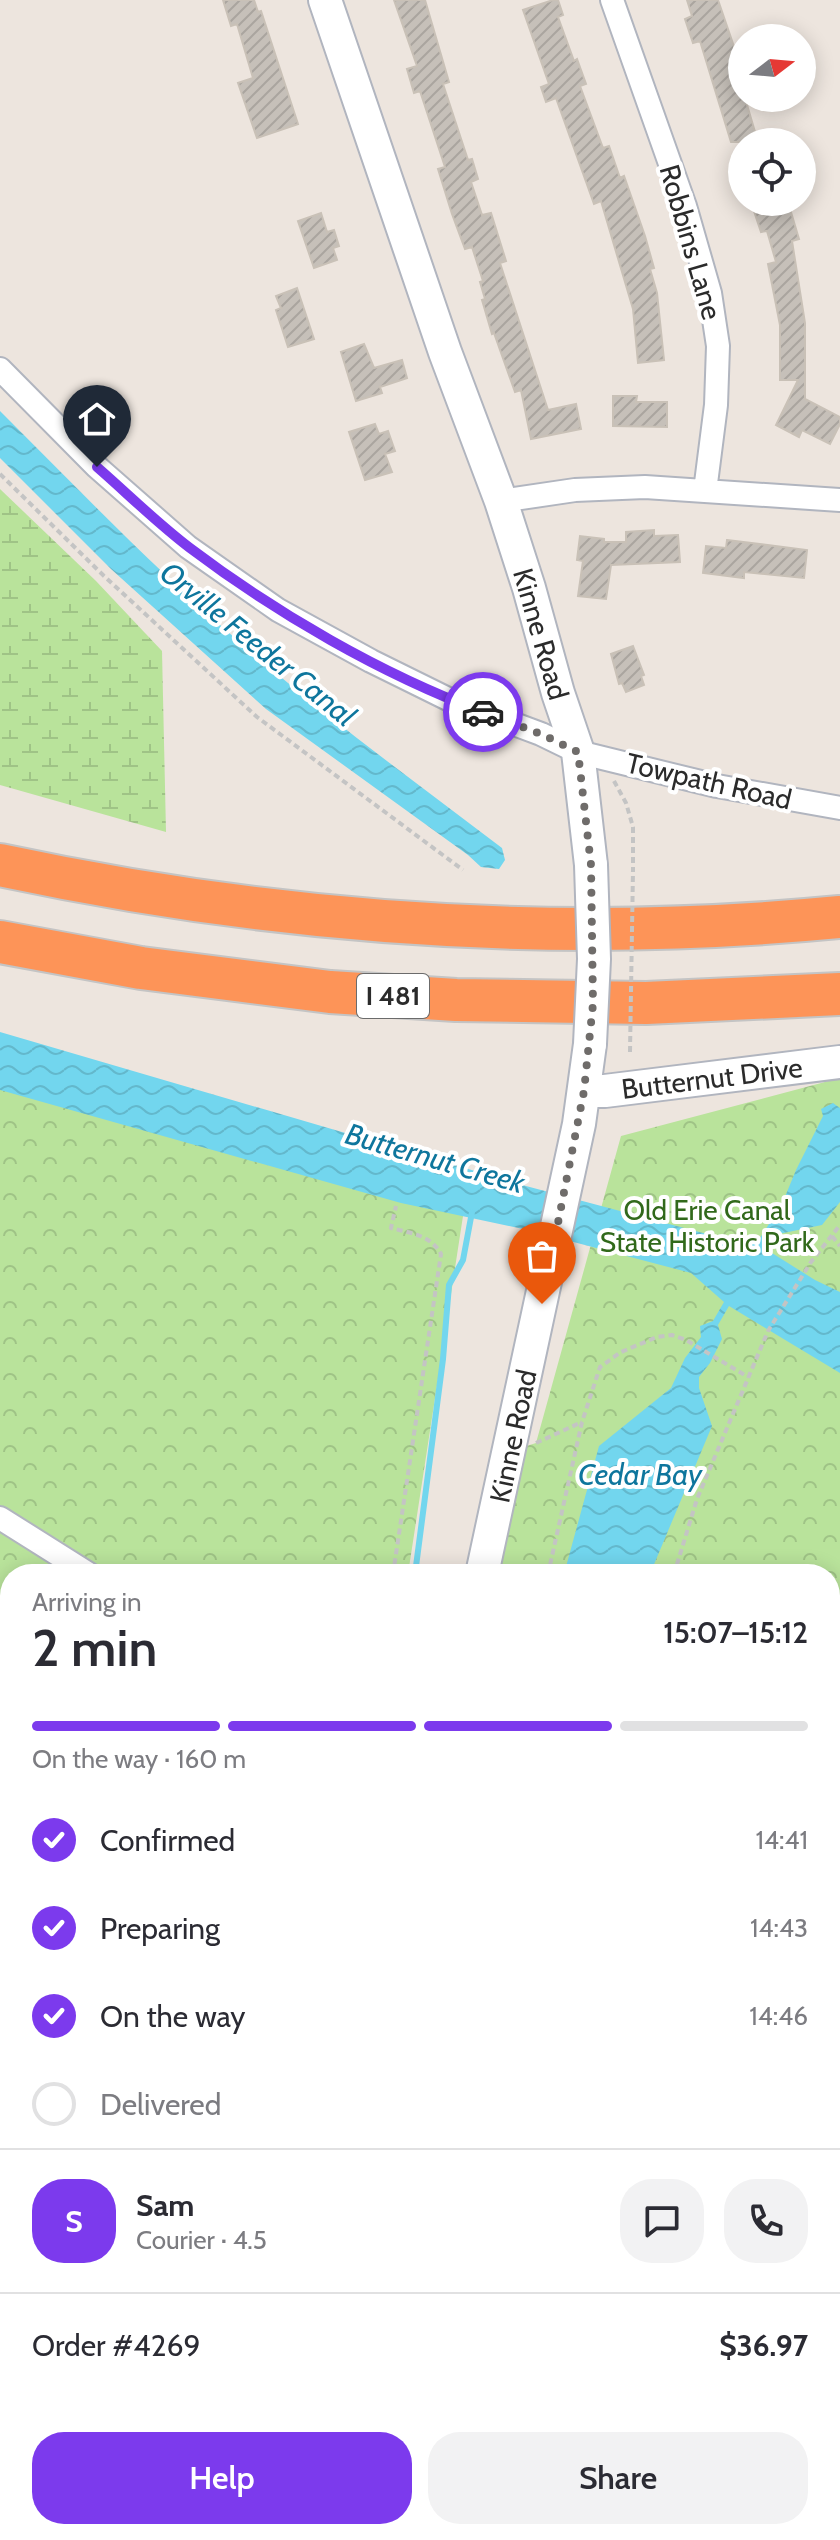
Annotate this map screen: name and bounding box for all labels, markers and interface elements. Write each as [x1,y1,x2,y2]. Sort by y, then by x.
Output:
north arrow [728,24,816,112]
map controls [728,24,816,216]
button: locate [728,128,816,216]
street label: Robbins Lane [653,161,729,323]
pin [63,385,131,467]
icon: home [75,397,119,441]
water label: Orville Feeder Canal [153,554,363,734]
street label: Kinne Road [506,564,576,704]
courier [443,672,523,752]
icon: car [461,690,505,734]
street label: Towpath Road [623,745,795,817]
road number: I 481 [357,974,429,1018]
street label: Butternut Drive [620,1050,804,1106]
water label: Butternut Creek [341,1115,530,1202]
park label: Old Erie Canal State Historic Park [600,1193,815,1259]
pin [508,1222,576,1304]
icon: bag [520,1234,564,1278]
street label: Kinne Road [482,1366,544,1506]
water label: Cedar Bay [578,1456,703,1493]
text: Arriving in [32,1586,142,1618]
text: 15:07–15:12 [663,1614,808,1651]
text: 2 min [32,1616,157,1679]
text: On the way · 160 m [32,1743,246,1775]
icon: check [32,1818,76,1862]
text: Confirmed [100,1822,235,1859]
text: 14:41 [756,1824,808,1856]
icon: check [32,1906,76,1950]
text: Preparing [100,1910,220,1947]
text: 14:43 [750,1912,808,1944]
icon: check [32,1994,76,2038]
text: On the way [100,1998,245,2035]
text: 14:46 [749,2000,808,2032]
text: Delivered [100,2086,221,2123]
button: chat [620,2179,704,2263]
button: phone [724,2179,808,2263]
text: Sam [136,2187,194,2224]
text: S [65,2203,83,2240]
text: Courier · 4.5 [136,2224,267,2256]
text: Order #4269 [32,2327,200,2364]
text: $36.97 [719,2327,808,2364]
button: Help [32,2432,412,2524]
button: Share [428,2432,808,2524]

